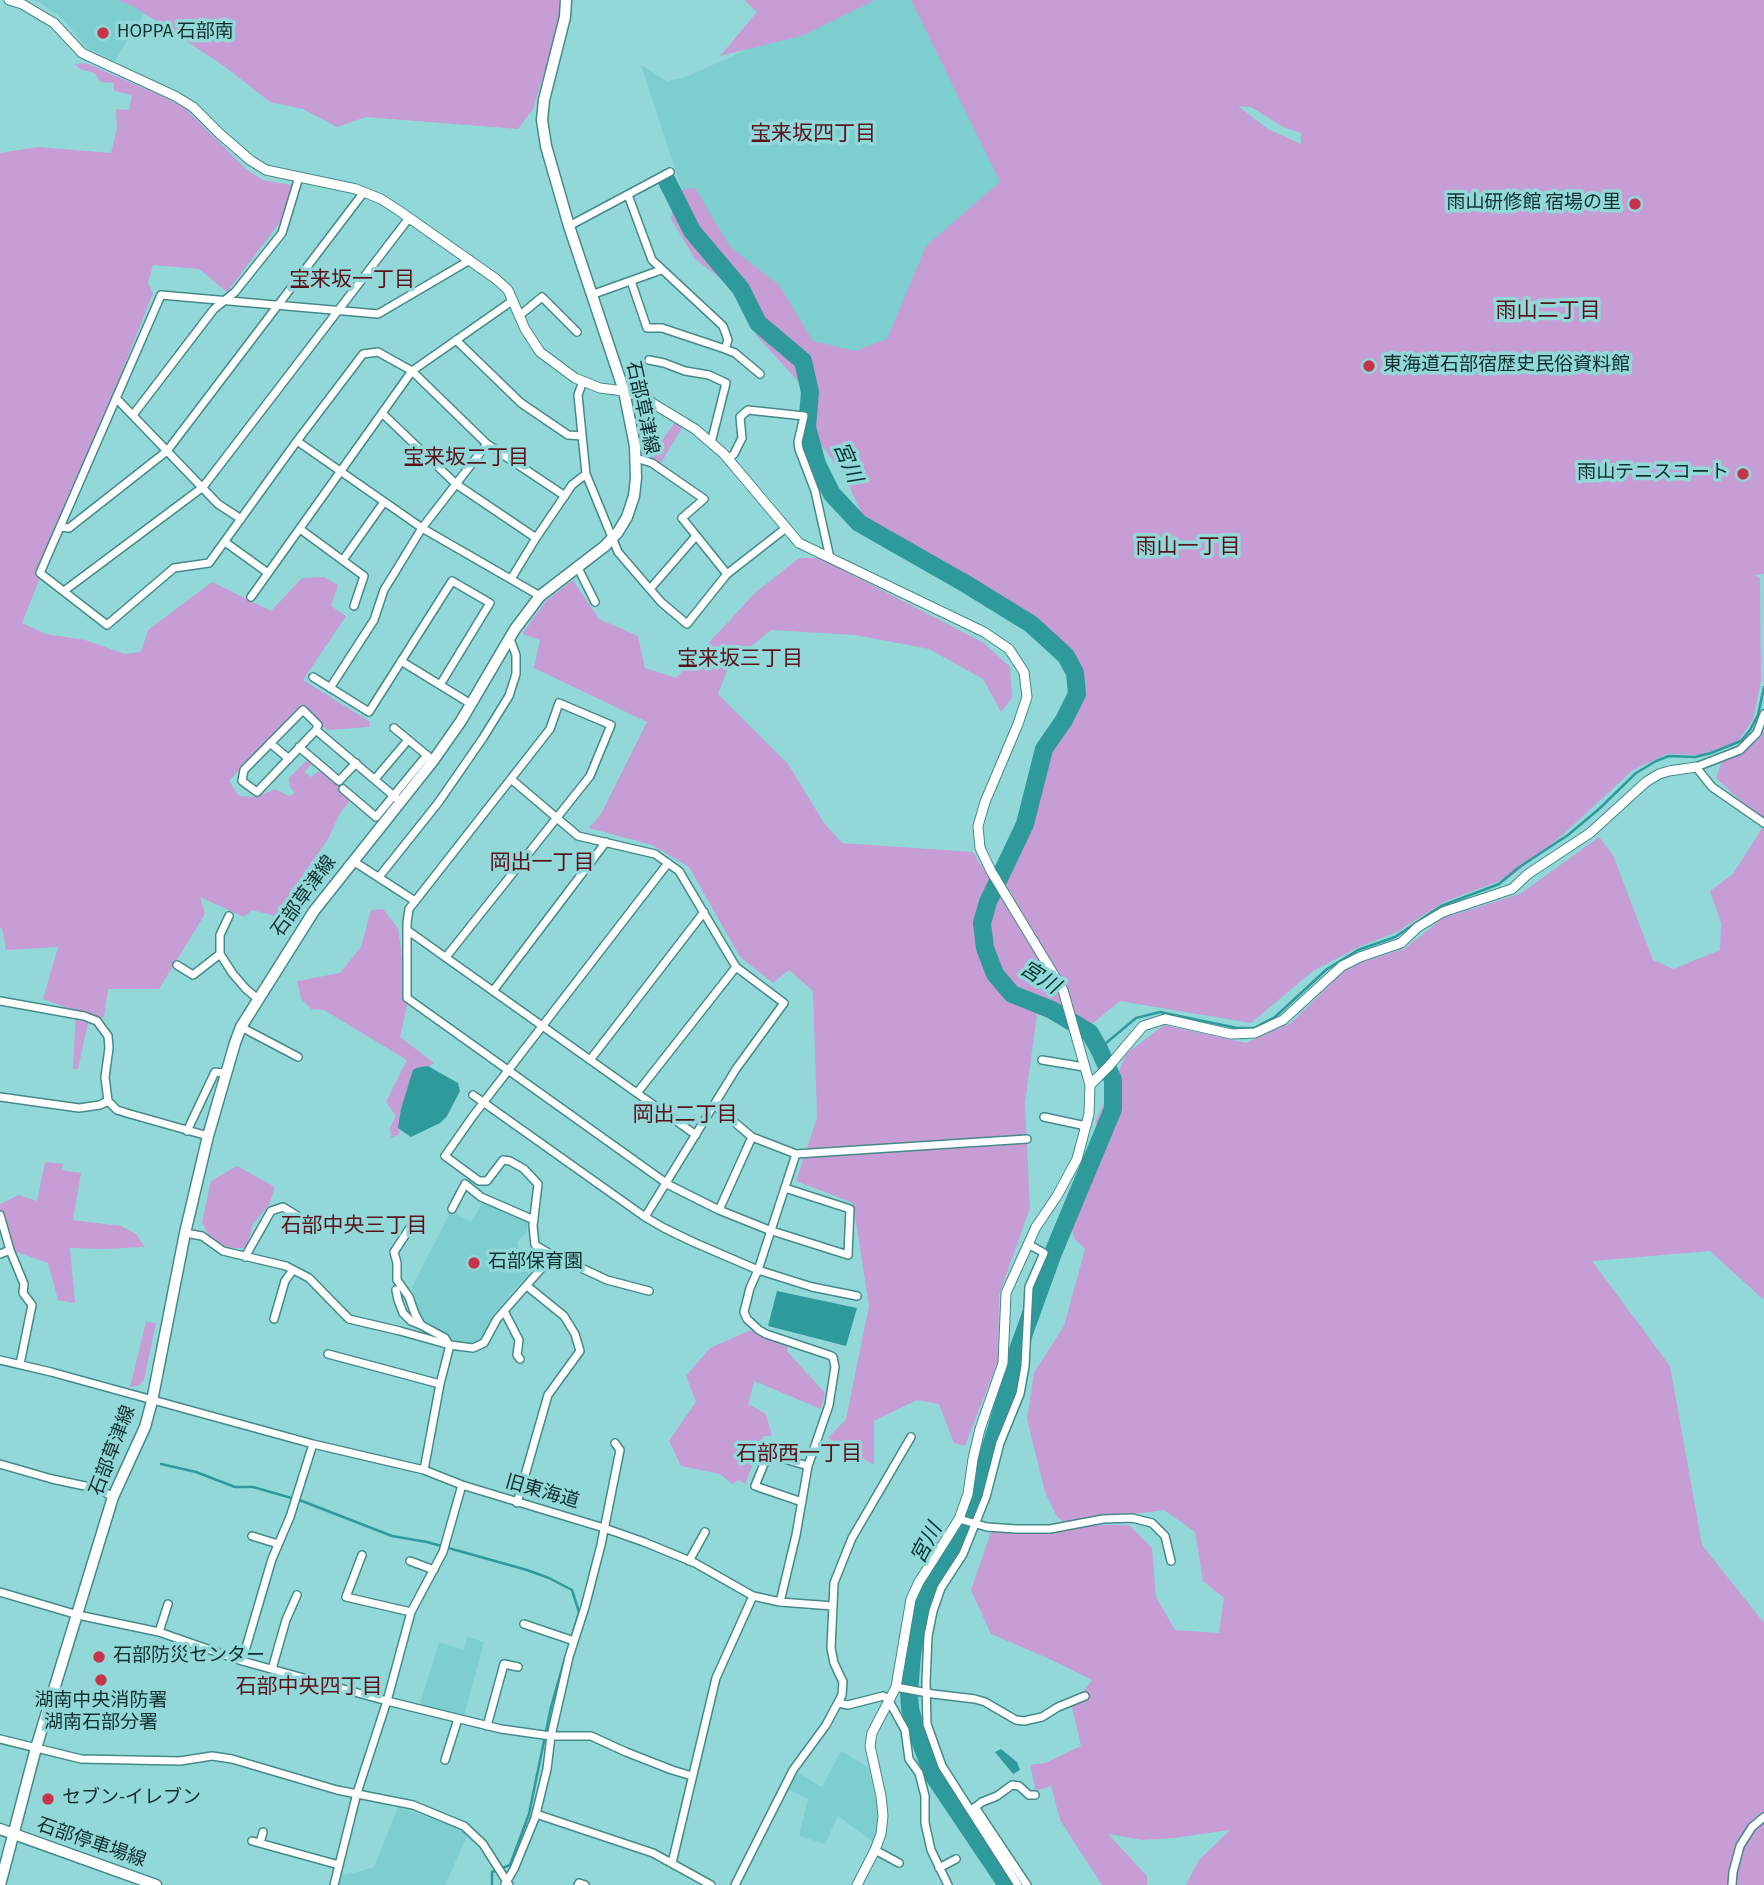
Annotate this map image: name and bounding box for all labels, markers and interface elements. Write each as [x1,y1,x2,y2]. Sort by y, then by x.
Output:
place label: HOPPA 石部南 [117,22,234,44]
marker: HOPPA 石部南 [95,25,111,41]
district label: 宝来坂四丁目 [750,122,876,148]
place label: 雨山研修館 宿場の里 [1446,193,1621,215]
marker: 雨山研修館 宿場の里 [1627,196,1643,212]
district label: 宝来坂一丁目 [289,268,415,294]
district label: 雨山二丁目 [1496,299,1600,325]
place label: 東海道石部宿歴史民俗資料館 [1383,355,1630,377]
marker: 東海道石部宿歴史民俗資料館 [1361,358,1377,374]
street label: 石部草津線 [620,359,662,457]
water label: 宮川 [826,439,866,487]
district label: 宝来坂二丁目 [403,446,529,472]
place label: 雨山テニスコート [1577,463,1729,485]
marker: 雨山テニスコート [1735,466,1751,482]
district label: 雨山一丁目 [1136,535,1240,561]
district label: 宝来坂三丁目 [677,647,803,673]
district label: 岡出一丁目 [490,851,594,877]
street label: 石部草津線 [268,852,342,942]
water label: 宮川 [1015,957,1063,1001]
district label: 岡出二丁目 [633,1103,737,1129]
district label: 石部中央三丁目 [281,1214,427,1240]
place label: 石部保育園 [488,1252,583,1274]
marker: 石部保育園 [466,1255,482,1271]
street label: 石部草津線 [86,1403,142,1499]
district label: 石部西一丁目 [736,1442,862,1468]
street label: 旧東海道 [502,1472,582,1514]
water label: 宮川 [907,1520,949,1568]
place label: 石部防災センター [113,1646,265,1668]
marker: 石部防災センター [91,1649,107,1665]
marker: 湖南中央消防署 湖南石部分署 [93,1672,109,1688]
district label: 石部中央四丁目 [236,1675,382,1701]
place label: 湖南中央消防署 湖南石部分署 [35,1691,167,1735]
place label: セブン-イレブン [62,1788,201,1810]
marker: セブン-イレブン [40,1791,56,1807]
street label: 石部停車場線 [33,1815,149,1873]

